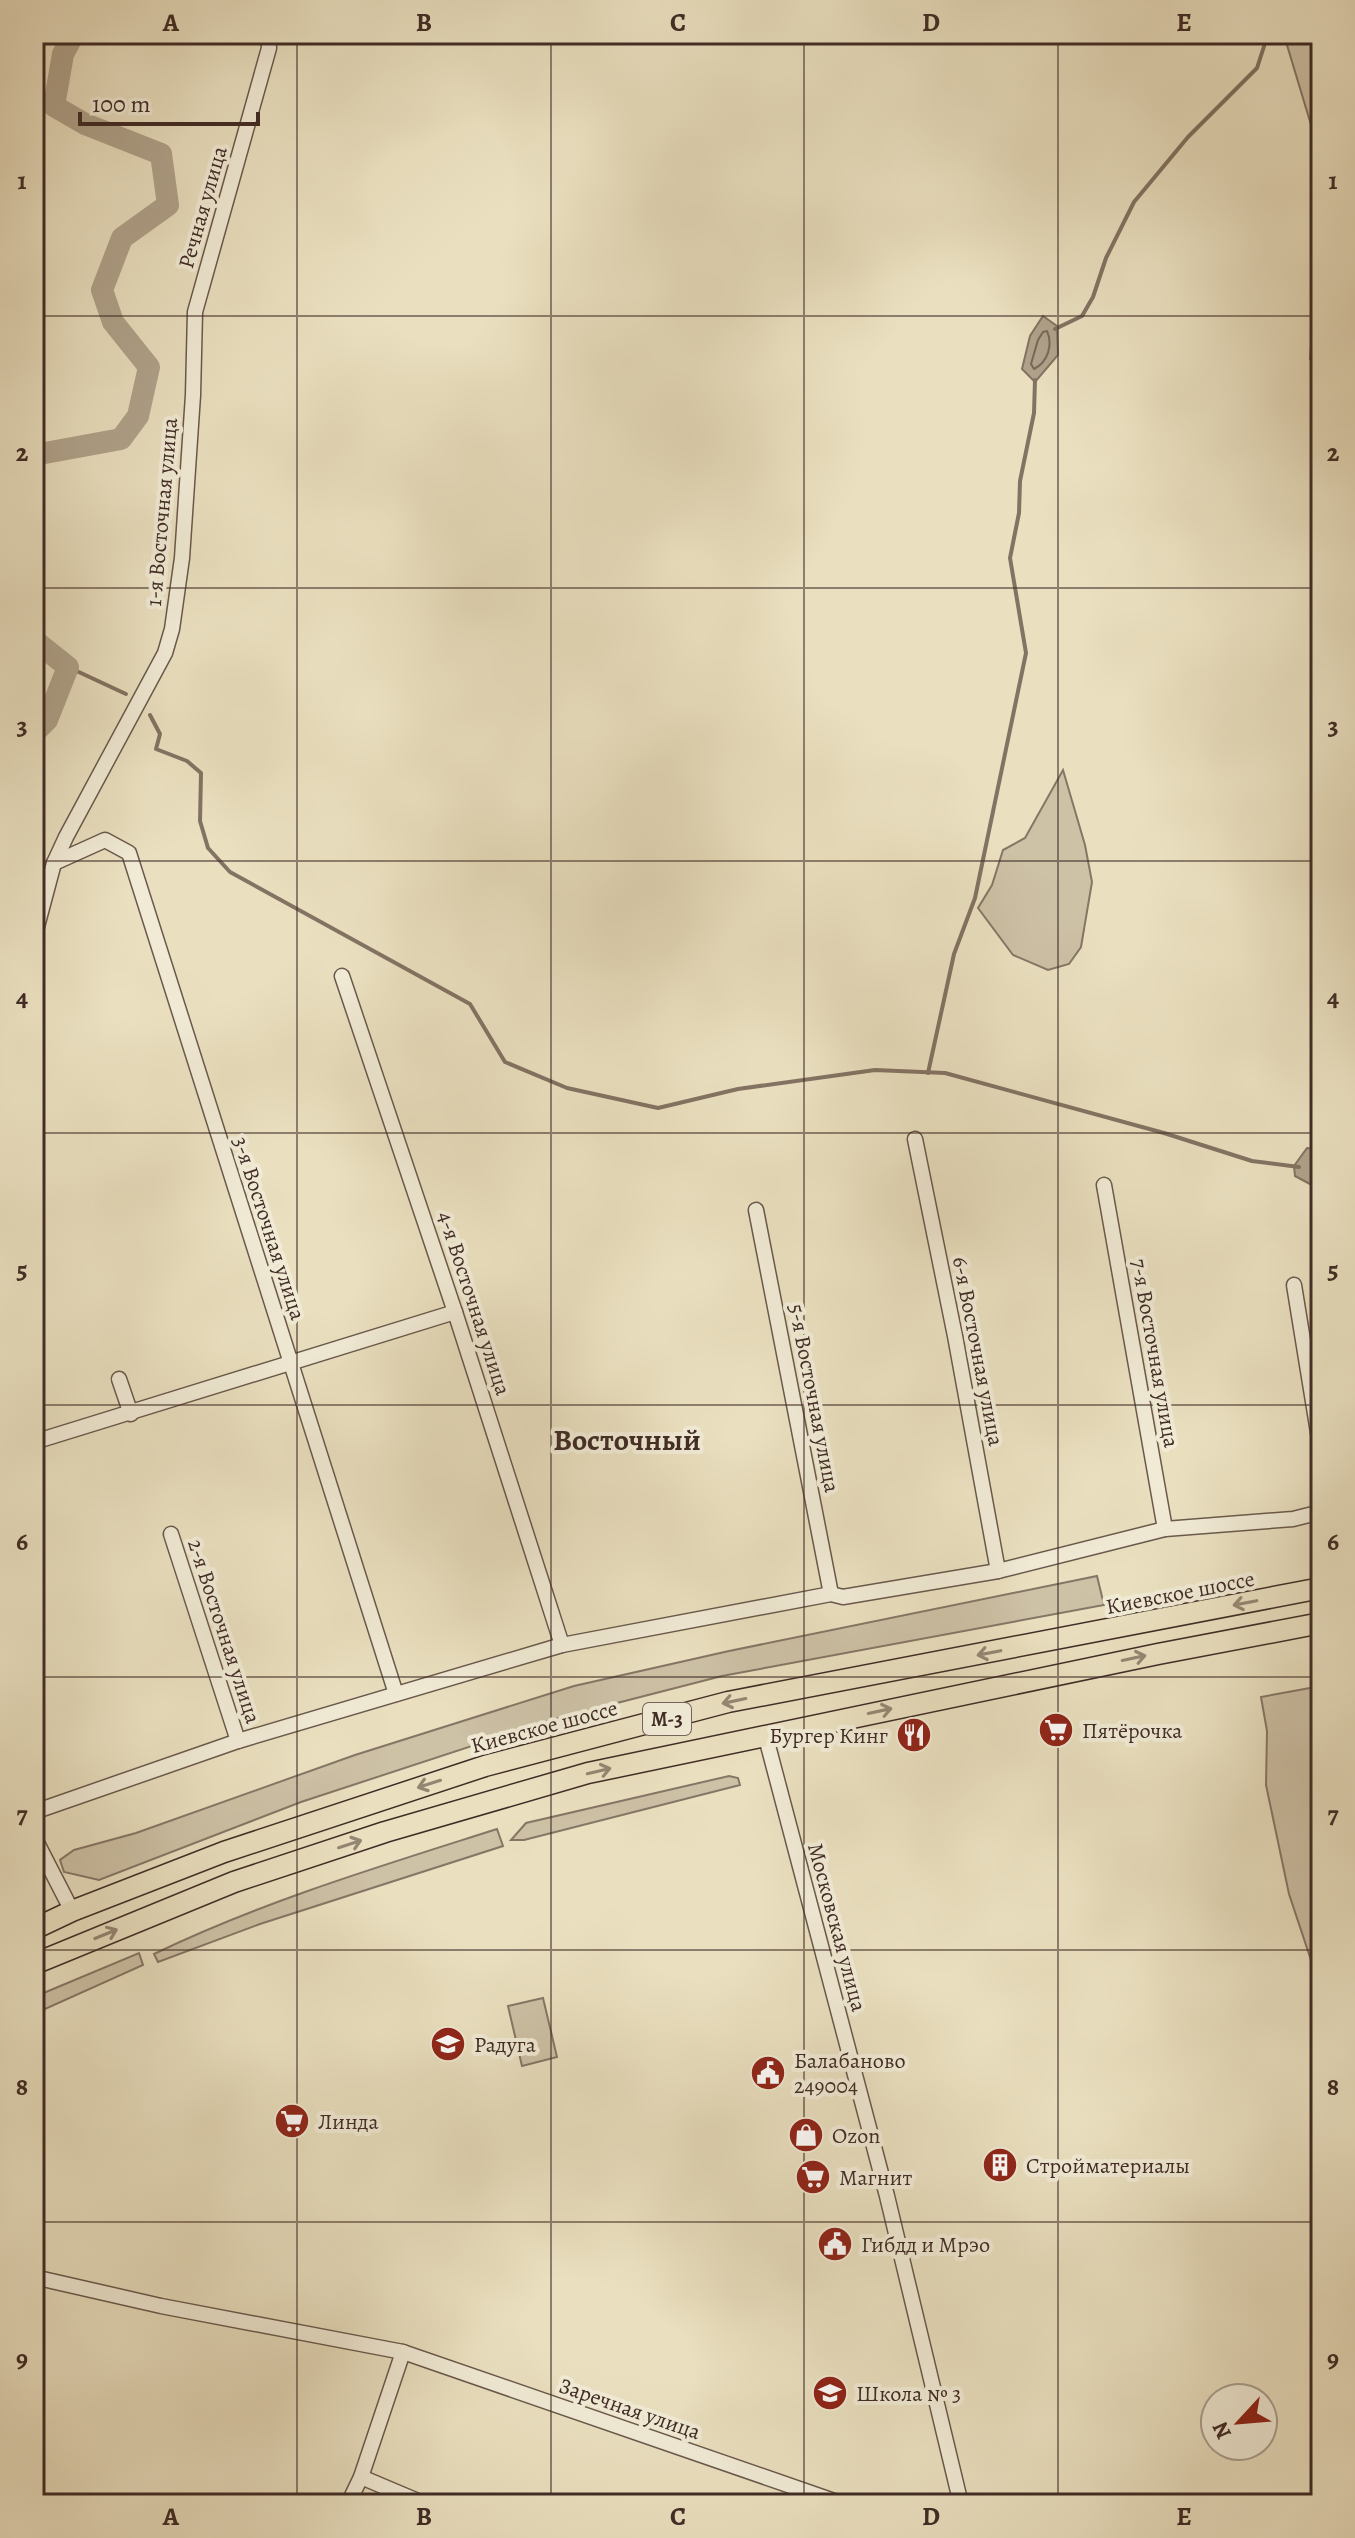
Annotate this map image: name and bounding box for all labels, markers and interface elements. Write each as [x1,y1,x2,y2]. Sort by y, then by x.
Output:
text: A [162,5,180,40]
text: B [416,5,432,40]
text: C [670,5,686,40]
text: D [922,5,940,40]
text: E [1176,5,1192,40]
scale bar [80,76,258,126]
text: 100 m [92,88,151,120]
street label: Речная улица [171,142,235,272]
text: 1 [17,163,27,198]
text: 1 [1328,163,1338,198]
street label: 1-я Восточная улица [139,416,185,608]
text: 2 [16,435,29,470]
text: 2 [1327,435,1340,470]
text: 3 [16,708,28,743]
text: 3 [1327,708,1339,743]
text: 4 [16,980,28,1015]
text: 4 [1327,980,1339,1015]
street label: 3-я Восточная улица [225,1133,313,1325]
street label: 4-я Восточная улица [430,1207,518,1400]
text: 5 [16,1252,28,1287]
text: 5 [1327,1252,1339,1287]
street label: 6-я Восточная улица [945,1254,1011,1449]
street label: 7-я Восточная улица [1124,1256,1187,1451]
street label: 5-я Восточная улица [781,1301,847,1496]
district label: Восточный [553,1420,701,1460]
text: 6 [16,1524,28,1559]
text: 6 [1327,1524,1339,1559]
street label: 2-я Восточная улица [180,1535,268,1728]
street label: Киевское шоссе [1103,1564,1257,1622]
one-way arrow [1232,1597,1258,1612]
one-way arrow [977,1646,1002,1661]
one-way arrow [1121,1650,1147,1665]
street label: Киевское шоссе [467,1693,621,1761]
one-way arrow [722,1695,747,1710]
one-way arrow [866,1702,892,1717]
road number: М-3 [643,1703,691,1735]
supermarket icon: Пятёрочка [1037,1711,1075,1749]
restaurant icon: Бургер Кинг [895,1716,933,1754]
place label: Пятёрочка [1082,1716,1183,1746]
place label: Бургер Кинг [769,1721,888,1751]
one-way arrow [586,1763,612,1778]
one-way arrow [416,1777,441,1792]
text: 7 [16,1797,28,1832]
text: 7 [1327,1797,1339,1832]
one-way arrow [337,1835,362,1850]
street label: Московская улица [800,1840,874,2016]
one-way arrow [93,1926,118,1941]
school or university icon: Радуга [429,2025,467,2063]
place label: Радуга [474,2030,537,2060]
place label: Балабаново 249004 [794,2046,906,2101]
public building icon: Балабаново 249004 [749,2054,787,2092]
text: 8 [16,2069,28,2104]
text: 8 [1327,2069,1339,2104]
supermarket icon: Линда [273,2102,311,2140]
place label: Линда [318,2107,380,2137]
shop icon: Ozon [787,2116,825,2154]
place label: Ozon [832,2121,880,2151]
building icon: Стройматериалы [981,2146,1019,2184]
place label: Стройматериалы [1026,2151,1190,2181]
supermarket icon: Магнит [794,2158,832,2196]
place label: Магнит [839,2163,912,2193]
public building icon: Гибдд и Мрэо [816,2225,854,2263]
place label: Гибдд и Мрэо [861,2230,990,2260]
text: 9 [16,2341,28,2376]
text: 9 [1327,2341,1339,2376]
street label: Заречная улица [555,2371,705,2447]
school or university icon: Школа № 3 [811,2374,849,2412]
place label: Школа № 3 [856,2379,961,2409]
north arrow [1199,2382,1279,2462]
text: N [1205,2417,1239,2444]
text: A [162,2499,180,2534]
text: B [416,2499,432,2534]
text: C [670,2499,686,2534]
text: D [922,2499,940,2534]
text: E [1176,2499,1192,2534]

